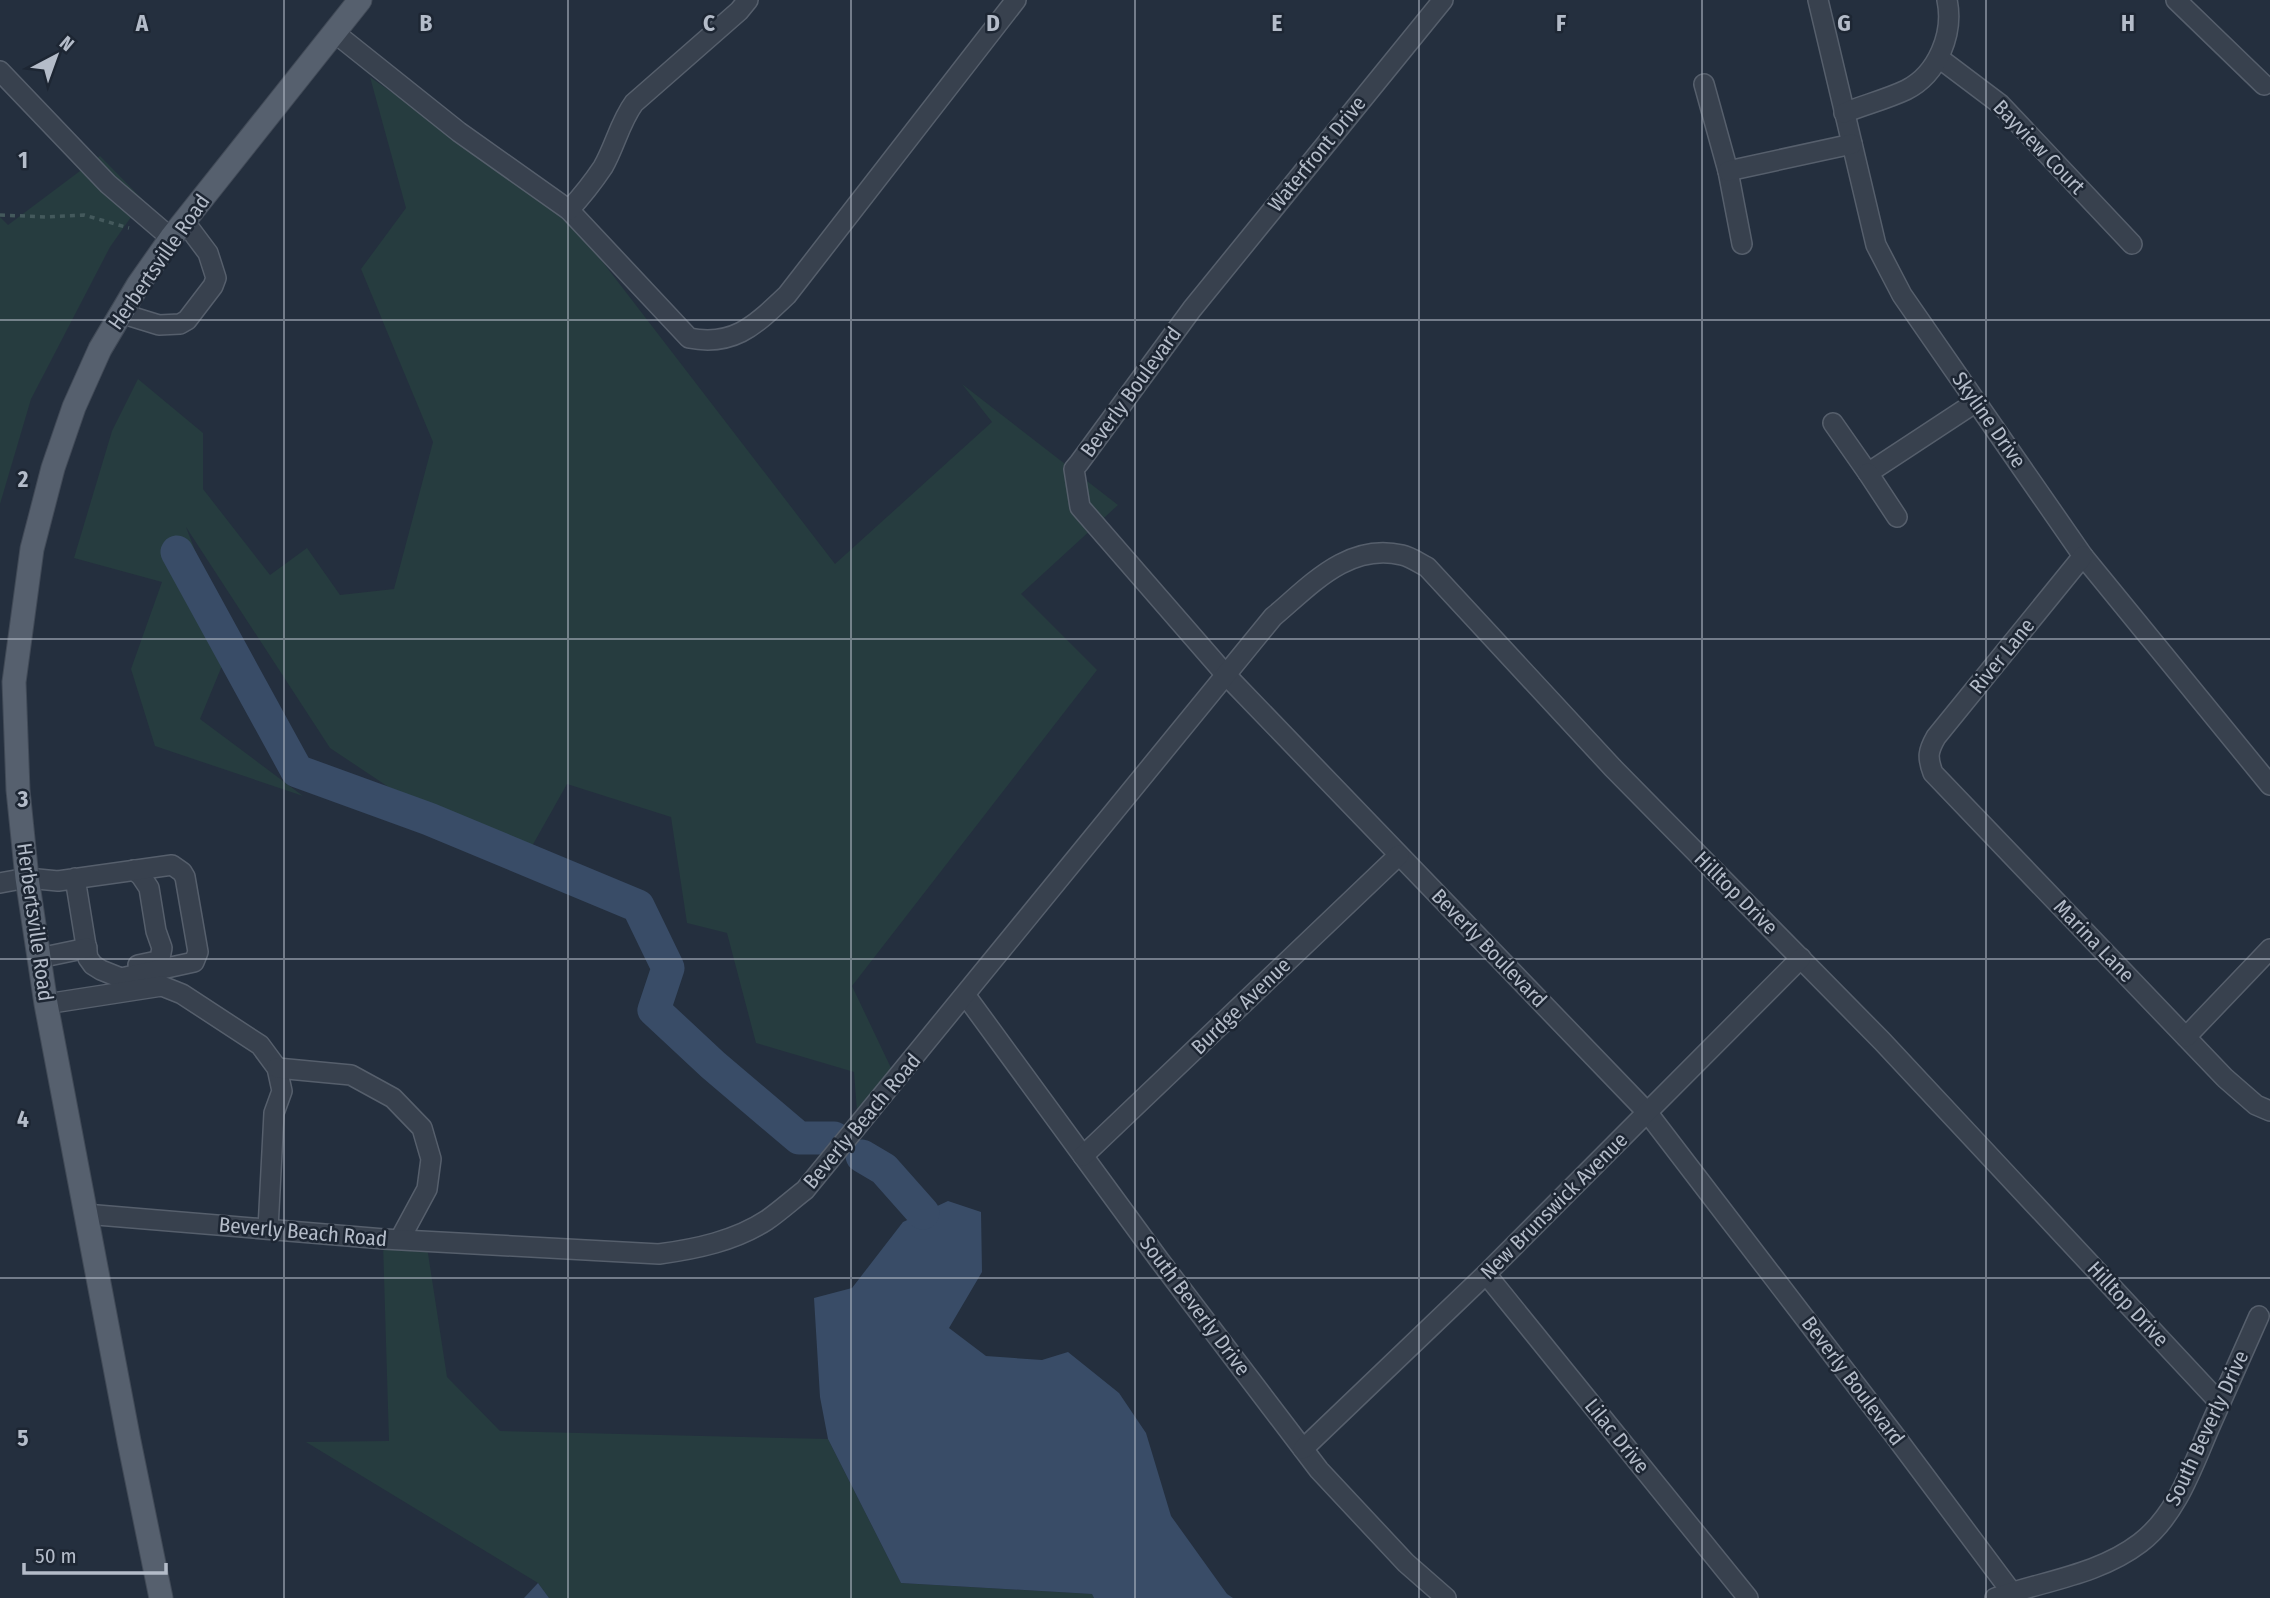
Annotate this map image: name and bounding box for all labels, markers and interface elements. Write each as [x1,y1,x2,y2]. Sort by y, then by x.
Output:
text: A [135,9,149,37]
text: B [420,9,433,37]
text: C [703,9,715,37]
text: D [986,9,1000,37]
text: E [1272,9,1283,37]
text: F [1556,9,1566,37]
text: G [1837,9,1851,37]
text: H [2121,9,2135,37]
north arrow [21,21,91,91]
text: N [55,31,79,56]
street label: Waterfront Drive [1262,91,1372,217]
street label: Bayview Court [1988,94,2090,200]
text: 1 [18,146,28,174]
street label: Herbertsville Road [103,189,215,335]
street label: Beverly Boulevard [1075,322,1187,462]
street label: Skyline Drive [1946,367,2032,473]
text: 2 [17,465,29,493]
street label: River Lane [1964,613,2040,699]
text: 3 [17,785,29,813]
street label: Herbertsville Road [11,841,59,1003]
street label: Hilltop Drive [1689,846,1783,940]
street label: Beverly Boulevard [1426,883,1552,1013]
street label: Marina Lane [2048,894,2140,988]
street label: Burdge Avenue [1186,952,1296,1060]
street label: Beverly Beach Road [798,1048,926,1194]
text: 4 [17,1105,29,1133]
street label: New Brunswick Avenue [1475,1127,1633,1285]
street label: Beverly Beach Road [218,1212,388,1252]
street label: South Beverly Drive [1134,1231,1256,1381]
street label: Hilltop Drive [2082,1256,2174,1352]
street label: Beverly Boulevard [1796,1311,1910,1451]
street label: South Beverly Drive [2160,1346,2254,1510]
street label: Lilac Drive [1579,1393,1655,1479]
text: 5 [17,1424,29,1452]
scale bar [24,1532,166,1576]
text: 50 m [35,1543,77,1569]

